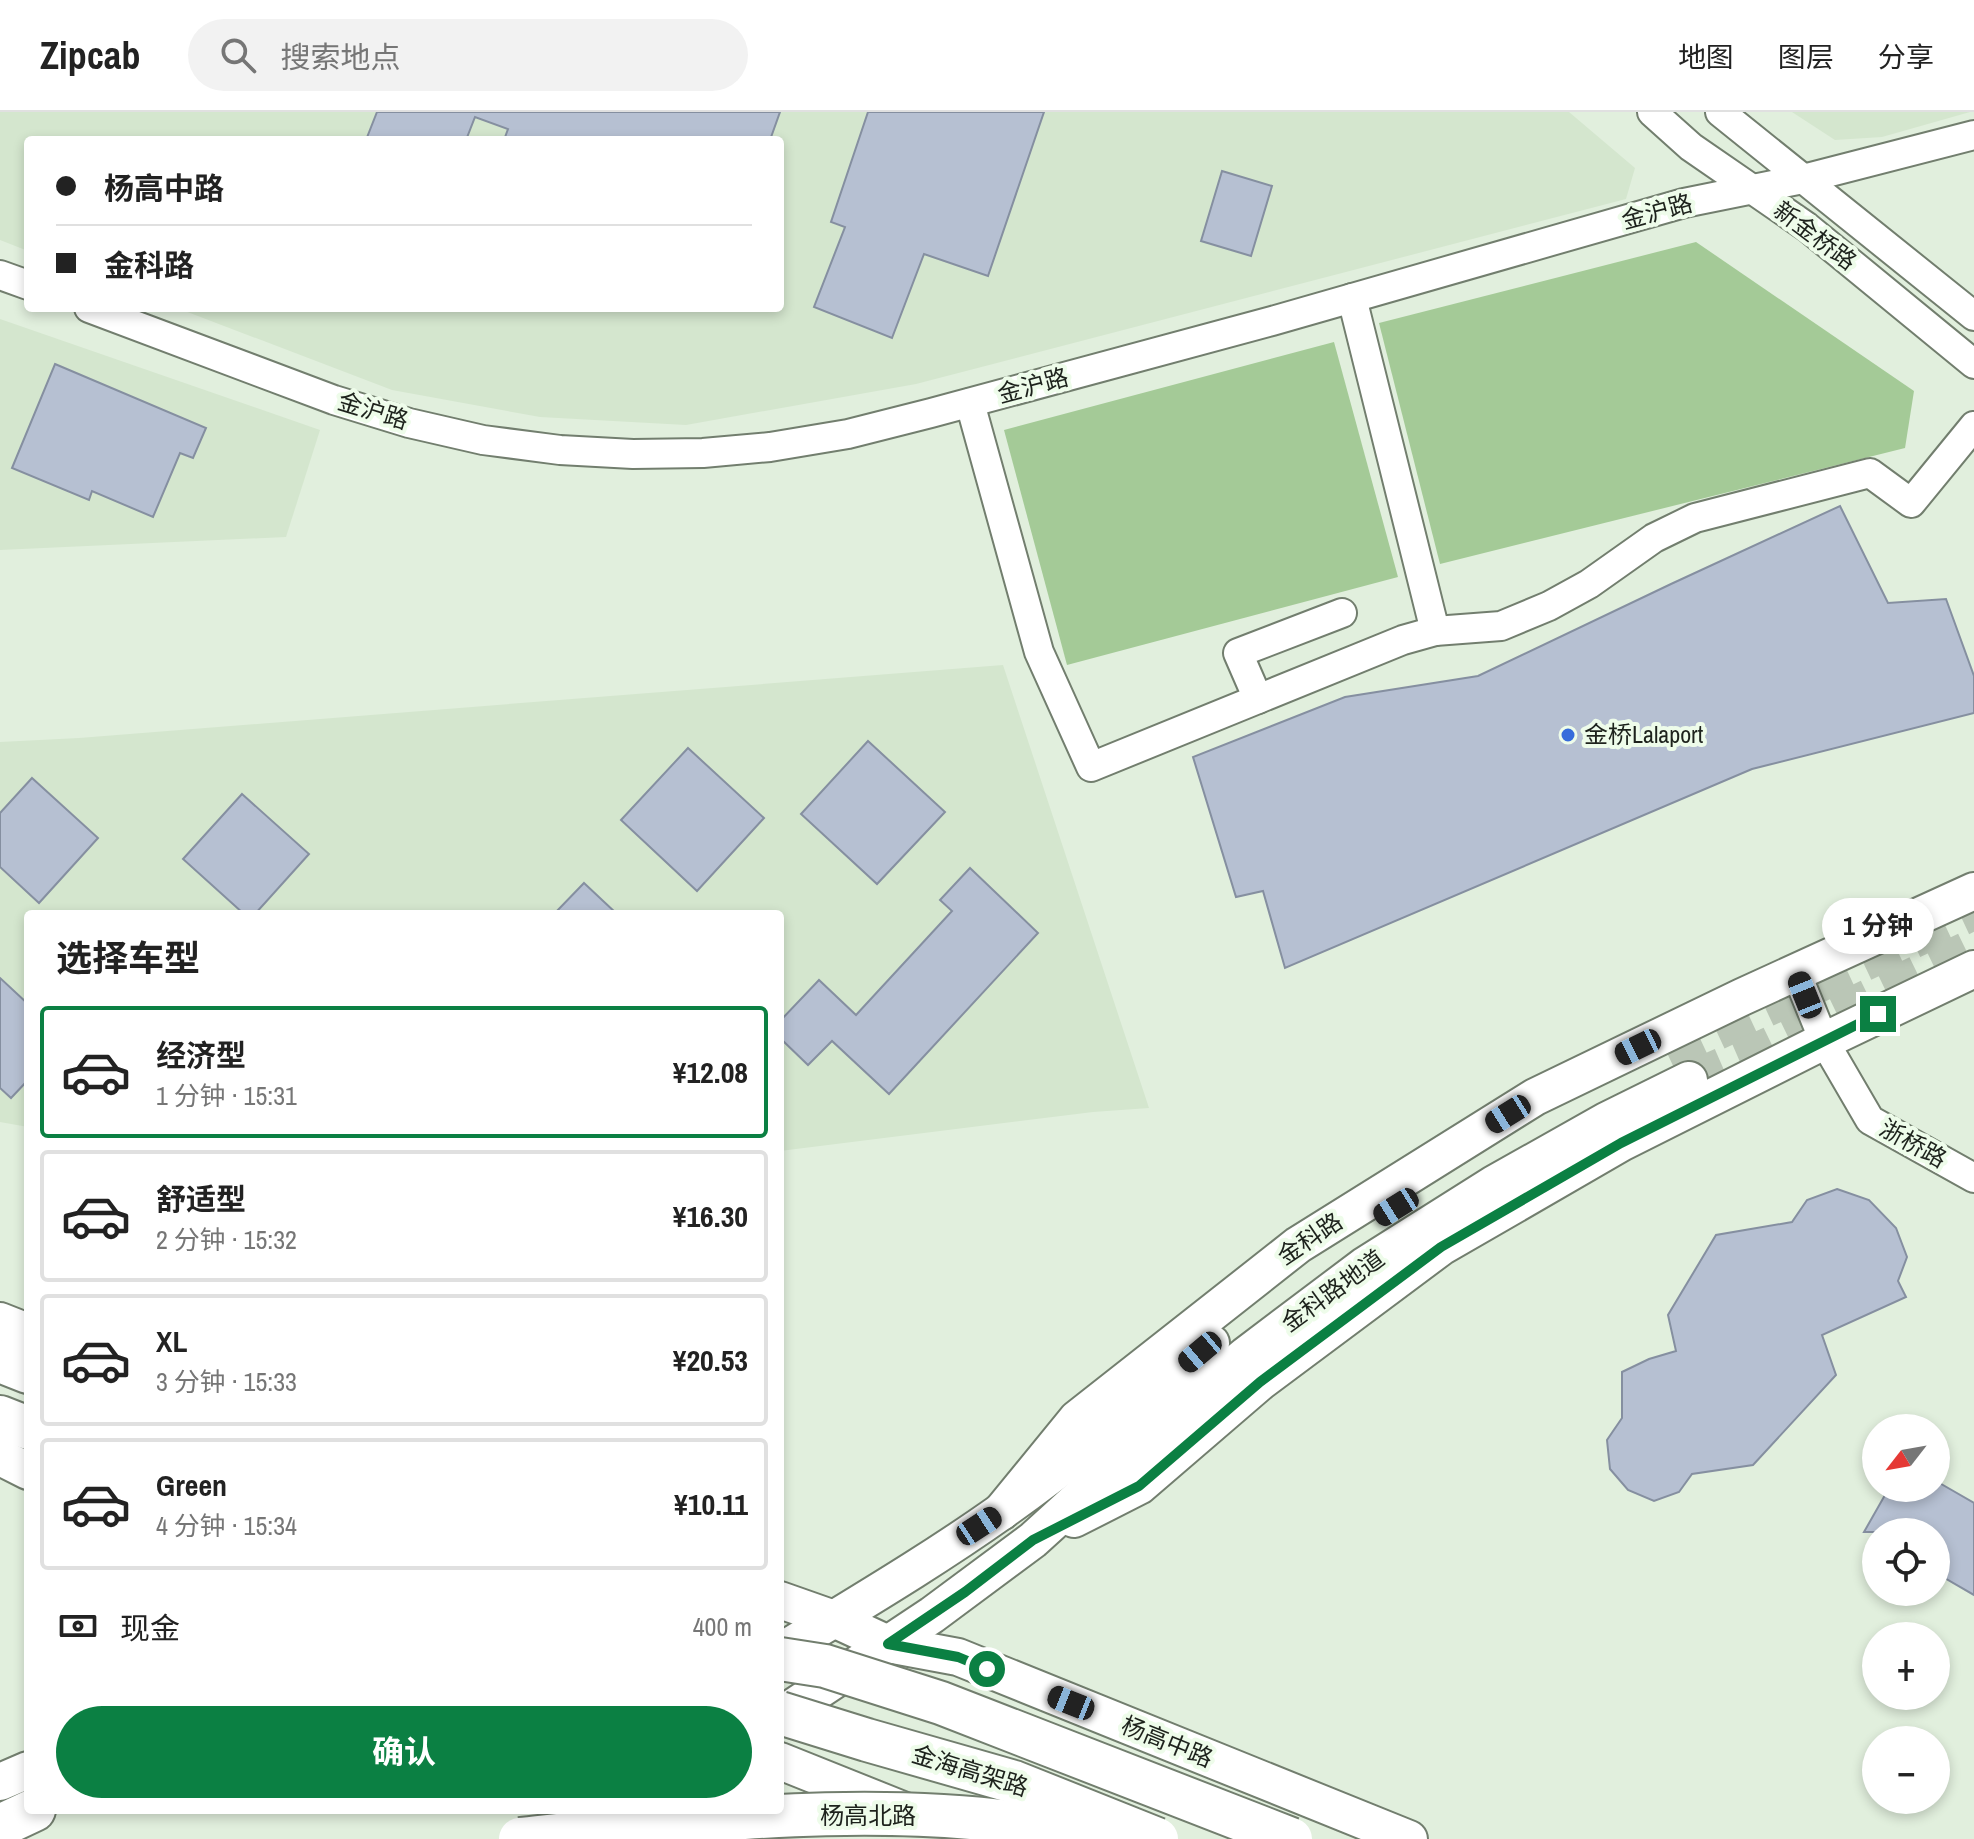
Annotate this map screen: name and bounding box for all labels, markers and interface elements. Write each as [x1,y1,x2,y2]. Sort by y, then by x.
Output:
search box [188,19,748,91]
text: Zipcab [40,30,140,81]
icon: search [216,33,260,77]
text: 搜索地点 [280,37,400,77]
text: 地图 [1678,38,1734,76]
text: 图层 [1778,38,1834,76]
text: 分享 [1878,38,1934,76]
text: 杨高中路 [104,168,224,208]
street label: 金沪路 [1618,186,1696,236]
street label: 新金桥路 [1768,194,1864,277]
text: 金科路 [104,245,194,285]
street label: 金沪路 [994,360,1072,410]
street label: 金沪路 [334,384,412,436]
place label: 金桥Lalaport [1584,718,1704,750]
marker: 金桥Lalaport [1559,726,1577,744]
callout: 1 分钟 [1822,898,1934,954]
text: 1 分钟 [1843,908,1913,943]
text: 选择车型 [56,934,200,982]
car [1785,968,1825,1022]
route end [1860,996,1896,1032]
car [1611,1026,1665,1068]
text: 经济型 [156,1035,246,1075]
icon: car [60,1036,132,1108]
text: ¥12.08 [673,1052,748,1092]
text: 1 分钟 · 15:31 [156,1078,297,1113]
car [1481,1091,1535,1137]
street label: 浙桥路 [1874,1112,1953,1175]
text: 舒适型 [156,1179,246,1219]
icon: car [60,1180,132,1252]
car [1369,1184,1423,1230]
text: ¥16.30 [673,1196,748,1236]
street label: 金科路 [1271,1205,1348,1272]
text: 2 分钟 · 15:32 [156,1222,297,1257]
street label: 金科路地道 [1274,1242,1390,1338]
text: XL [156,1321,187,1361]
icon: car [60,1324,132,1396]
car [1174,1327,1226,1377]
text: ¥20.53 [673,1340,748,1380]
text: 3 分钟 · 15:33 [156,1364,297,1399]
north arrow [1862,1414,1950,1502]
map controls [1862,1414,1950,1814]
text: Green [156,1465,227,1505]
icon: car [60,1468,132,1540]
text: ¥10.11 [674,1484,748,1524]
car [952,1503,1006,1549]
text: 4 分钟 · 15:34 [156,1508,297,1543]
button: locate [1862,1518,1950,1606]
icon: cash [56,1604,100,1648]
text: 现金 [120,1608,180,1648]
text: 400 m [693,1609,752,1644]
button: + [1862,1622,1950,1710]
route start [969,1651,1005,1687]
car [1044,1683,1098,1723]
button: 确认 [56,1706,752,1798]
street label: 杨高中路 [1117,1708,1218,1774]
button: − [1862,1726,1950,1814]
street label: 金海高架路 [908,1737,1032,1803]
street label: 杨高北路 [820,1799,916,1831]

